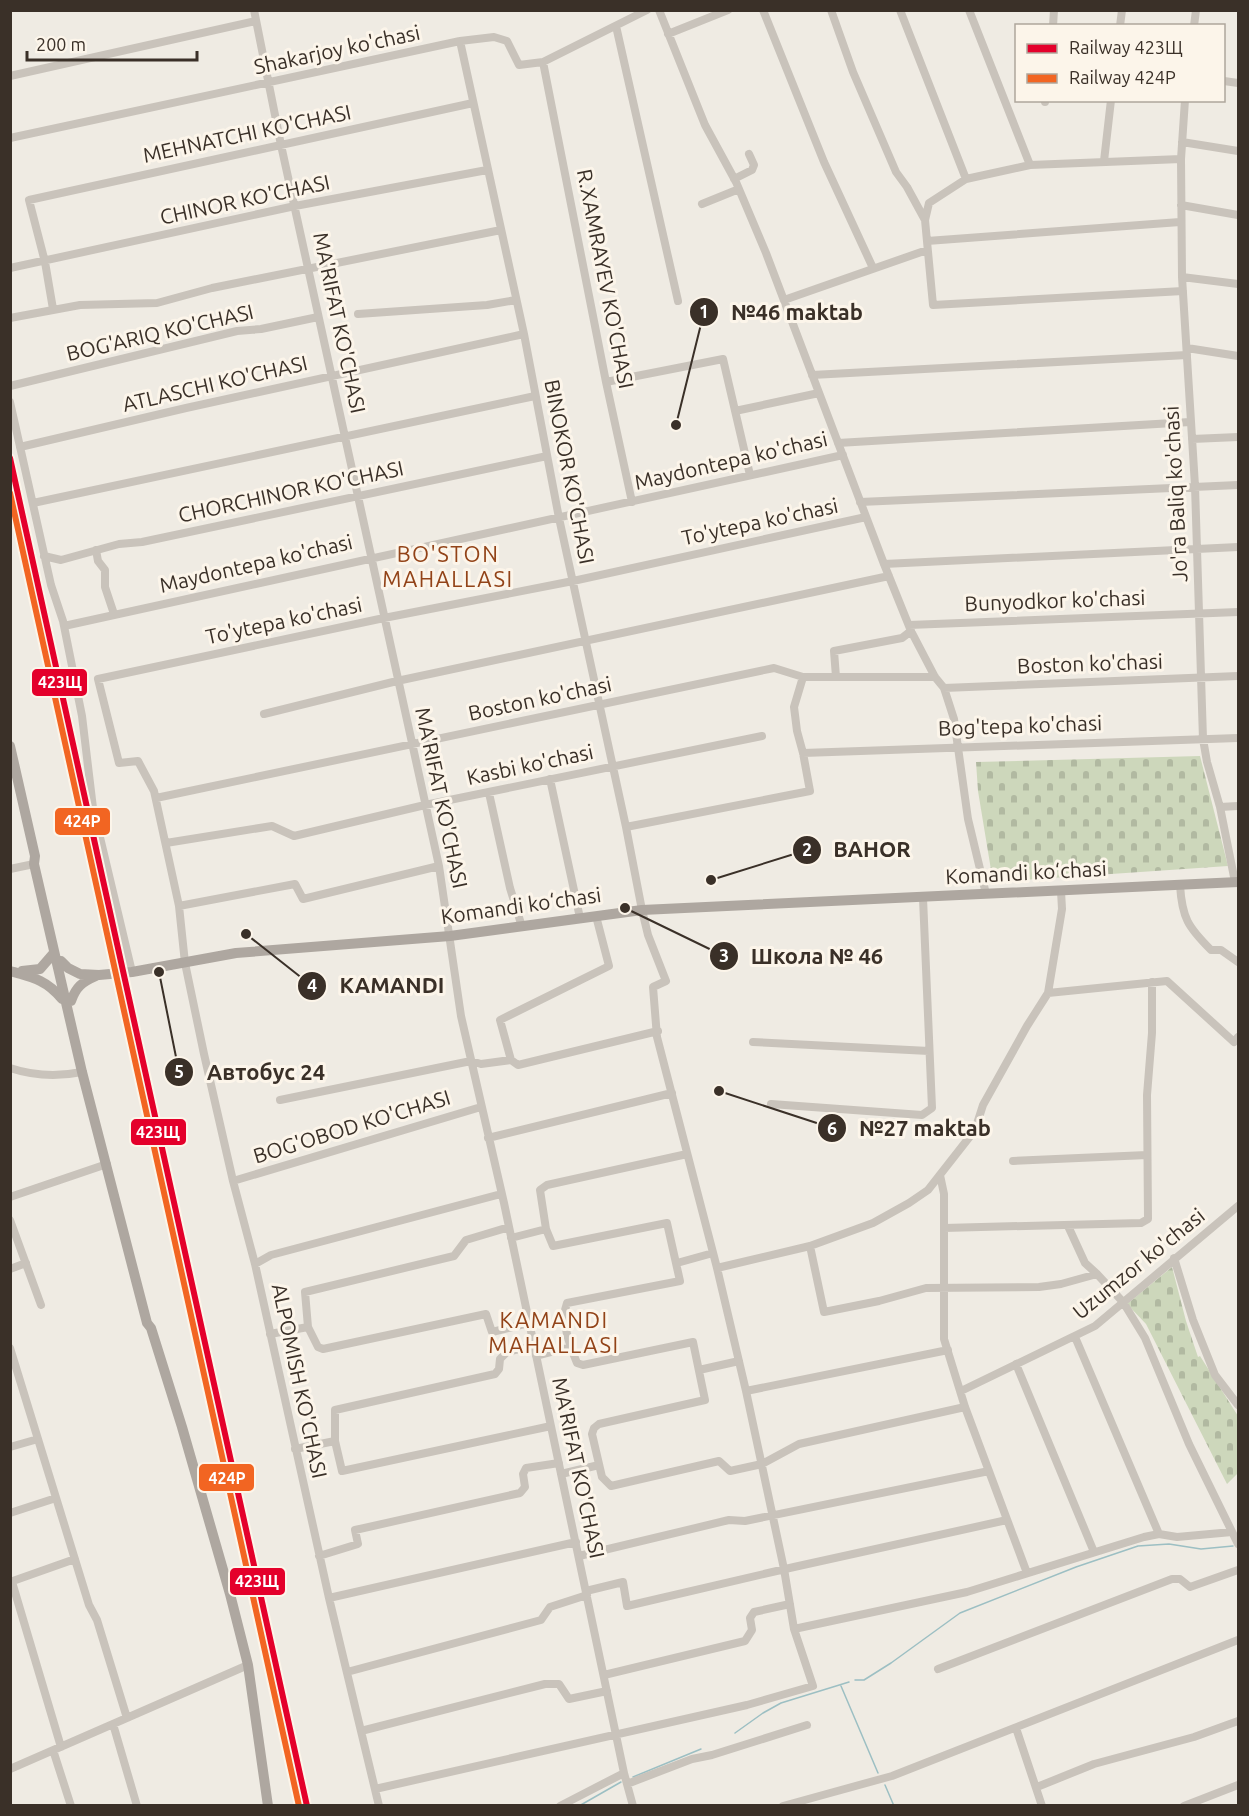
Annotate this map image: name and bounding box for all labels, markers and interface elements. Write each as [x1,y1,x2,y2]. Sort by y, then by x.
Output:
street label: Shakarjoy ko'chasi [252,20,422,78]
scale bar [27,24,196,62]
legend [1015,24,1225,102]
text: 200 m [36,34,86,54]
text: Railway 423Щ [1069,37,1183,57]
text: Railway 424Р [1069,67,1176,87]
street label: MEHNATCHI KO'CHASI [141,99,353,167]
street label: R.XAMRAYEV KO'CHASI [573,167,639,391]
street label: CHINOR KO'CHASI [158,169,332,229]
street label: MA'RIFAT KO'CHASI [309,230,371,415]
callout: №46 maktab [689,292,875,332]
street label: BOG'ARIQ KO'CHASI [64,299,256,365]
text: №46 maktab [731,299,863,324]
text: 1 [699,301,709,321]
street label: ATLASCHI KO'CHASI [120,350,310,416]
street label: BINOKOR KO'CHASI [540,378,600,566]
street label: Jo'ra Baliq ko'chasi [1158,405,1192,583]
street label: Maydontepa ko'chasi [632,426,830,494]
street label: CHORCHINOR KO'CHASI [176,455,406,527]
street label: To'ytepa ko'chasi [679,493,840,549]
street label: Maydontepa ko'chasi [157,529,355,597]
district label: BO'STON MAHALLASI [382,541,514,591]
street label: Bunyodkor ko'chasi [964,585,1146,615]
street label: To'ytepa ko'chasi [203,592,364,648]
street label: Boston ko'chasi [1017,648,1163,678]
line badge: 423Щ [31,668,88,697]
street label: Boston ko'chasi [466,671,614,725]
text: 423Щ [38,673,82,691]
street label: MA'RIFAT KO'CHASI [411,705,473,890]
street label: Bog'tepa ko'chasi [937,710,1102,740]
street label: Kasbi ko'chasi [464,739,595,789]
line badge: 424Р [54,807,111,836]
text: 424Р [63,812,101,830]
callout: BAHOR [792,830,923,870]
text: BAHOR [833,836,911,861]
text: 2 [802,839,812,859]
street label: Komandi ko‘chasi [945,856,1107,888]
street label: Komandi ko‘chasi [439,882,603,928]
callout: Школа № 46 [709,936,896,976]
text: Школа № 46 [751,943,883,968]
text: 3 [719,945,729,965]
callout: KAMANDI [297,966,456,1006]
text: KAMANDI [340,972,444,997]
text: 4 [307,975,317,995]
callout: Автобус 24 [164,1052,337,1092]
text: Автобус 24 [207,1059,325,1084]
text: 5 [174,1061,184,1081]
street label: BOG'OBOD KO'CHASI [250,1085,453,1167]
callout: №27 maktab [817,1108,1003,1148]
text: №27 maktab [859,1115,991,1140]
line badge: 423Щ [130,1118,187,1146]
text: 6 [827,1118,837,1138]
text: 423Щ [136,1123,180,1141]
street label: Uzumzor ko'chasi [1068,1203,1209,1324]
street label: ALPOMISH KO'CHASI [268,1281,332,1480]
district label: KAMANDI MAHALLASI [488,1307,620,1357]
street label: MA'RIFAT KO'CHASI [548,1375,610,1560]
line badge: 424Р [198,1463,255,1492]
text: 424Р [208,1469,246,1487]
line badge: 423Щ [229,1567,286,1596]
text: 423Щ [235,1572,279,1590]

